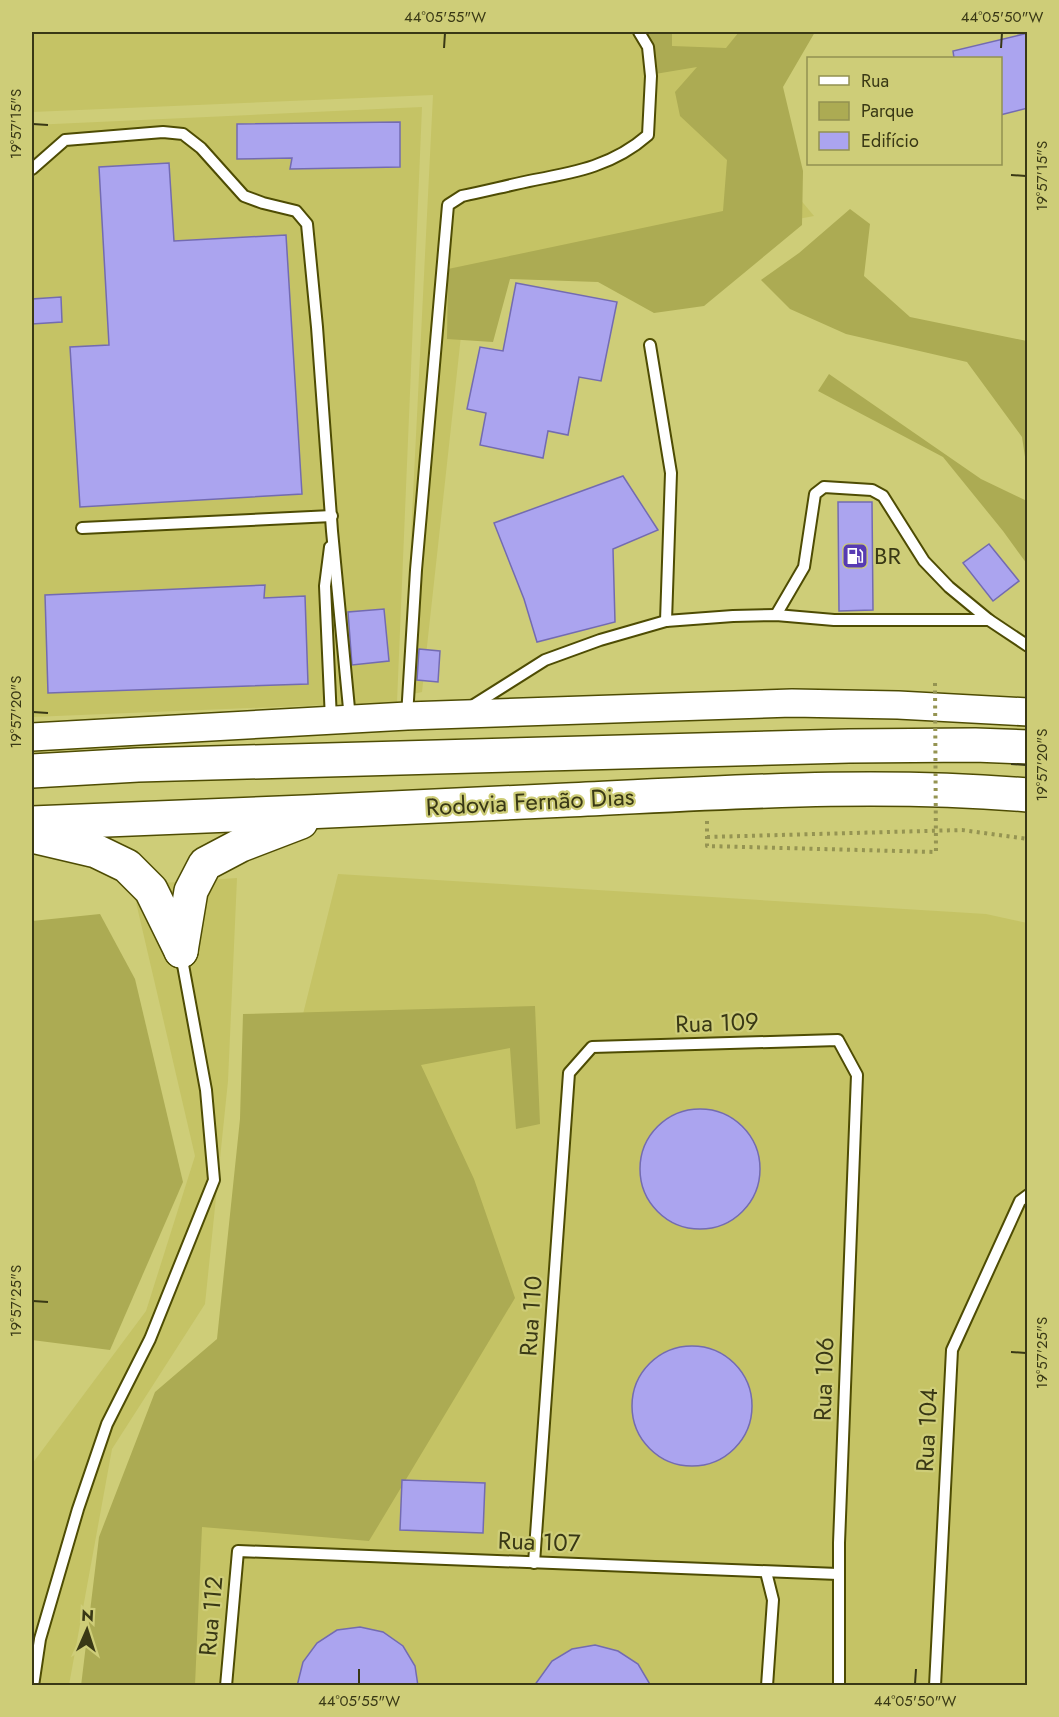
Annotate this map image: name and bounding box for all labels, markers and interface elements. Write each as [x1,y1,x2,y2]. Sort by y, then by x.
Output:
text: 44°05'55"W [404,6,486,28]
text: 44°05'50"W [961,6,1043,28]
legend [807,57,1002,165]
text: Rua [861,68,889,94]
text: 19°57'15"S [5,89,27,159]
text: Parque [861,98,914,124]
text: Edifício [861,128,919,154]
text: 19°57'15"S [1031,141,1053,211]
place label: BR [874,538,901,573]
fuel station icon: BR [840,541,870,571]
text: 19°57'20"S [5,676,27,748]
text: 19°57'20"S [1031,729,1053,801]
street label: Rodovia Fernão Dias [425,779,635,824]
street label: Rua 109 [674,1004,759,1041]
text: 19°57'25"S [5,1265,27,1337]
street label: Rua 110 [510,1274,551,1357]
text: 19°57'25"S [1031,1317,1053,1389]
street label: Rua 106 [805,1336,842,1421]
street label: Rua 104 [907,1387,946,1473]
street label: Rua 107 [497,1523,581,1560]
street label: Rua 112 [190,1575,231,1657]
north arrow [57,1600,117,1660]
text: N [81,1604,95,1627]
text: 44°05'55"W [318,1690,400,1712]
text: 44°05'50"W [874,1690,956,1712]

